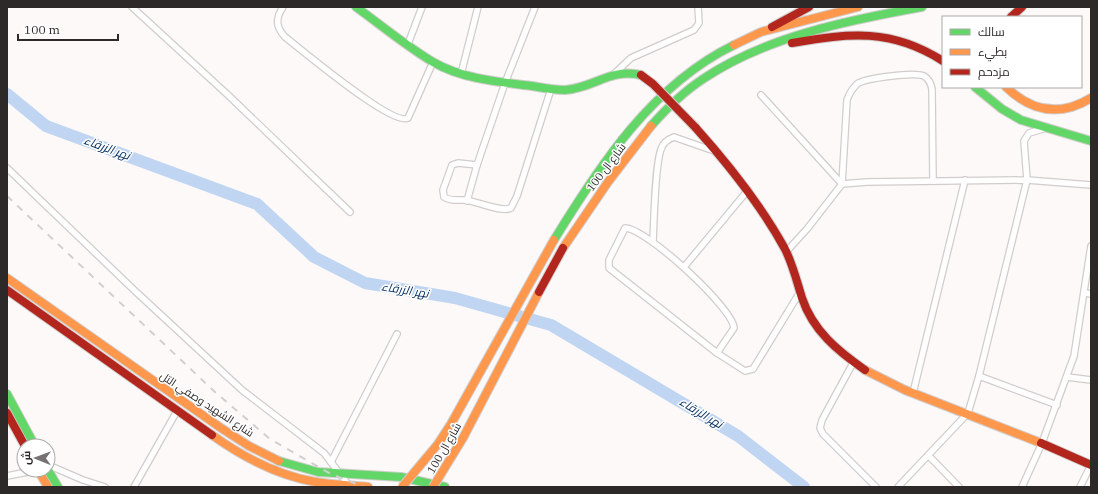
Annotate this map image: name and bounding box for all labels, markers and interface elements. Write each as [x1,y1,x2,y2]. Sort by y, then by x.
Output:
scale bar [18,16,118,42]
legend [942,16,1082,88]
text: 100 m [24,22,60,37]
text: سالك [978,24,1005,39]
text: بطيء [978,44,1007,62]
text: مزدحم [978,64,1010,80]
water label: نهر الزرقاء [82,132,134,163]
street label: شارع ال 100 [583,140,629,194]
water label: نهر الزرقاء [380,278,432,301]
street label: شارع الشهيد وصفي التل [156,368,257,441]
water label: نهر الزرقاء [677,394,727,432]
street label: شارع ال 100 [424,420,465,476]
north arrow [16,438,56,478]
text: ش [19,451,33,465]

